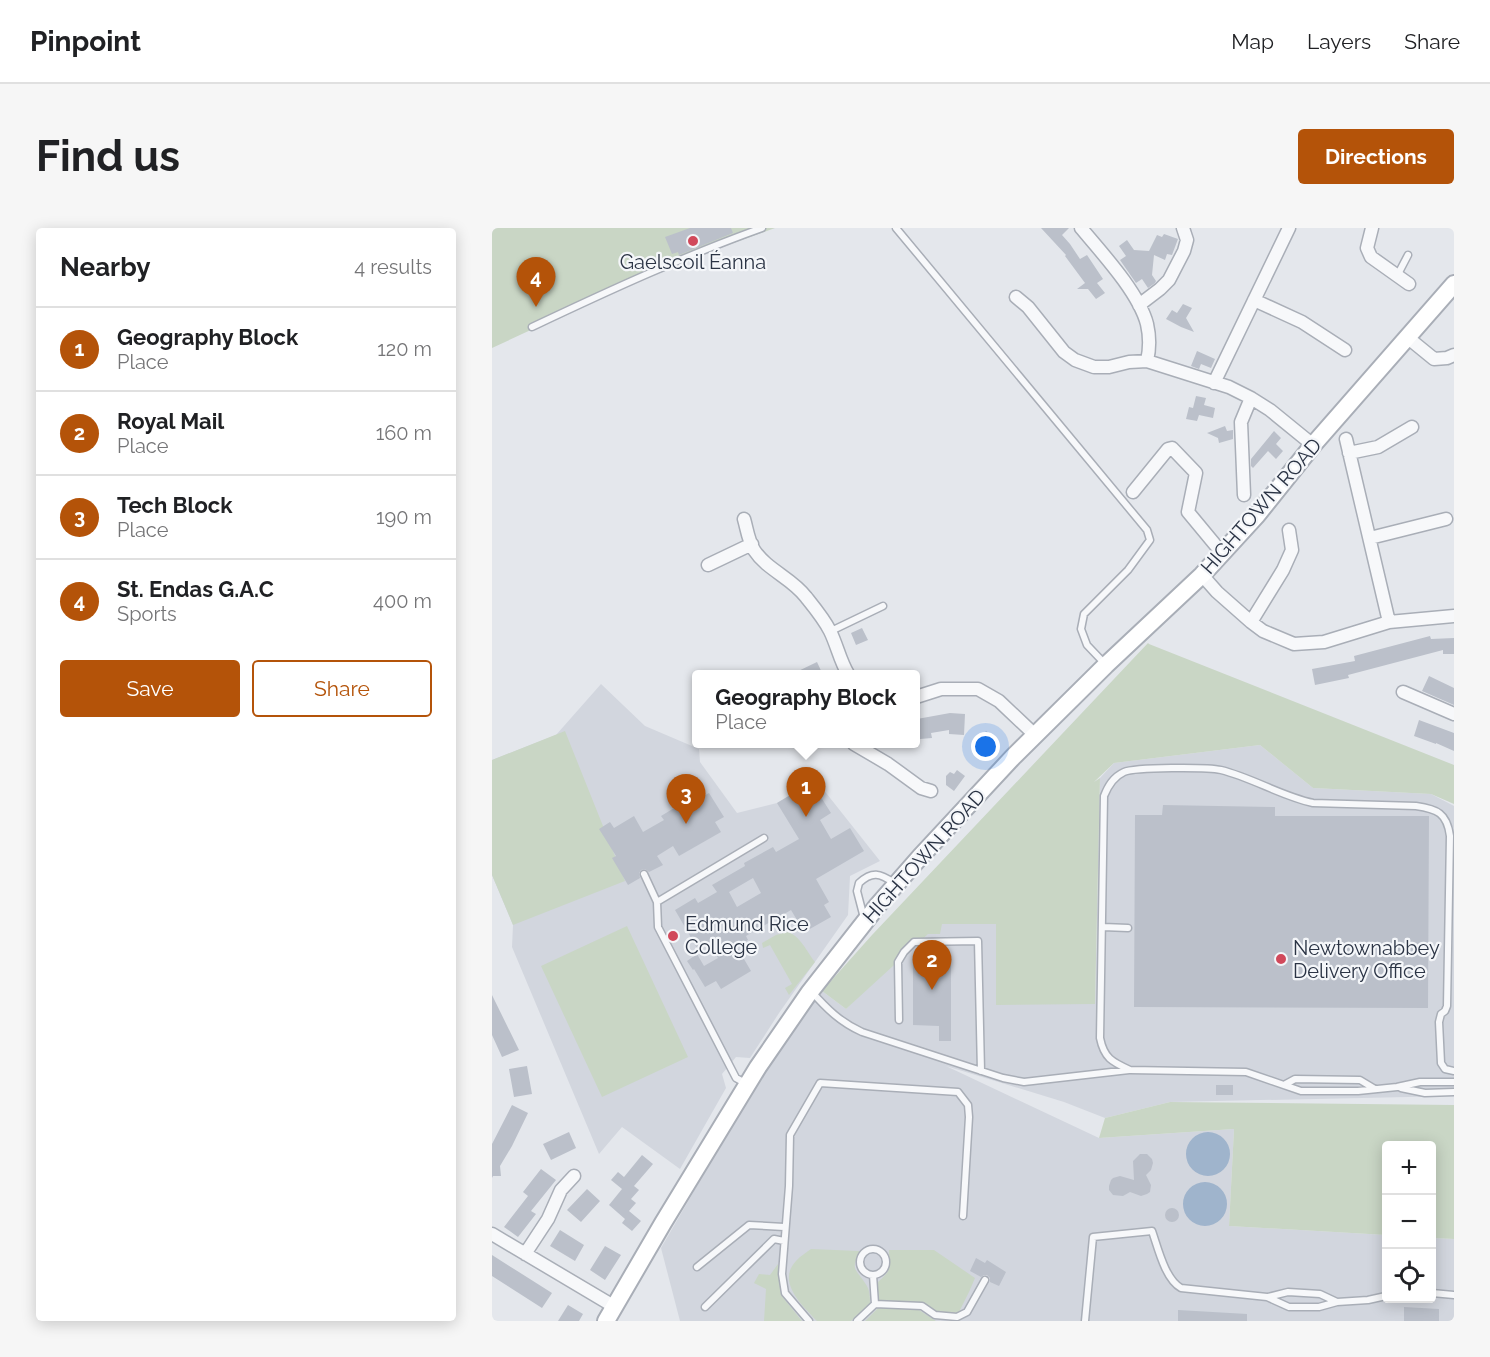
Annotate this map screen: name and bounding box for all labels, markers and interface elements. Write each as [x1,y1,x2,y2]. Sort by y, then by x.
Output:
text: Pinpoint [30,25,141,58]
text: Map [1231,29,1274,54]
text: Layers [1307,29,1371,54]
text: Share [1404,29,1460,54]
button: Directions [1298,129,1454,184]
text: Find us [36,132,180,181]
marker: Gaelscoil Éanna [686,234,700,248]
place label: Gaelscoil Éanna [620,250,766,274]
text: Nearby [60,252,150,282]
text: 4 results [354,255,432,279]
pin: 4 [516,257,555,307]
text: Geography Block [117,324,298,350]
text: 1 [75,337,84,361]
text: 120 m [377,337,432,361]
text: Place [117,350,168,374]
text: Royal Mail [117,408,224,434]
text: 2 [74,421,85,445]
text: 160 m [376,421,432,445]
street label: HIGHTOWN ROAD [1196,433,1326,579]
text: Place [117,434,168,458]
text: Tech Block [117,492,233,518]
text: 3 [74,505,85,529]
text: 190 m [376,505,432,529]
text: Place [117,518,168,542]
text: St. Endas G.A.C [117,576,274,602]
text: 4 [74,589,85,613]
text: 400 m [373,589,432,613]
text: Sports [117,602,177,626]
button: Save [60,660,240,717]
button: Share [252,660,432,717]
popup [692,670,920,748]
text: Geography Block [715,684,897,710]
text: Place [715,710,767,734]
your location [971,732,1000,761]
pin: 1 [786,768,826,817]
pin: 3 [666,774,706,824]
street label: HIGHTOWN ROAD [858,784,990,928]
place label: Edmund Rice College [685,912,809,959]
marker: Edmund Rice College [666,929,680,943]
place label: Newtownabbey Delivery Office [1293,936,1440,983]
pin: 2 [912,940,952,990]
marker: Newtownabbey Delivery Office [1274,952,1288,966]
map controls [1382,1141,1436,1303]
button: + [1382,1141,1436,1195]
button: − [1382,1195,1436,1249]
button: locate [1382,1249,1436,1303]

